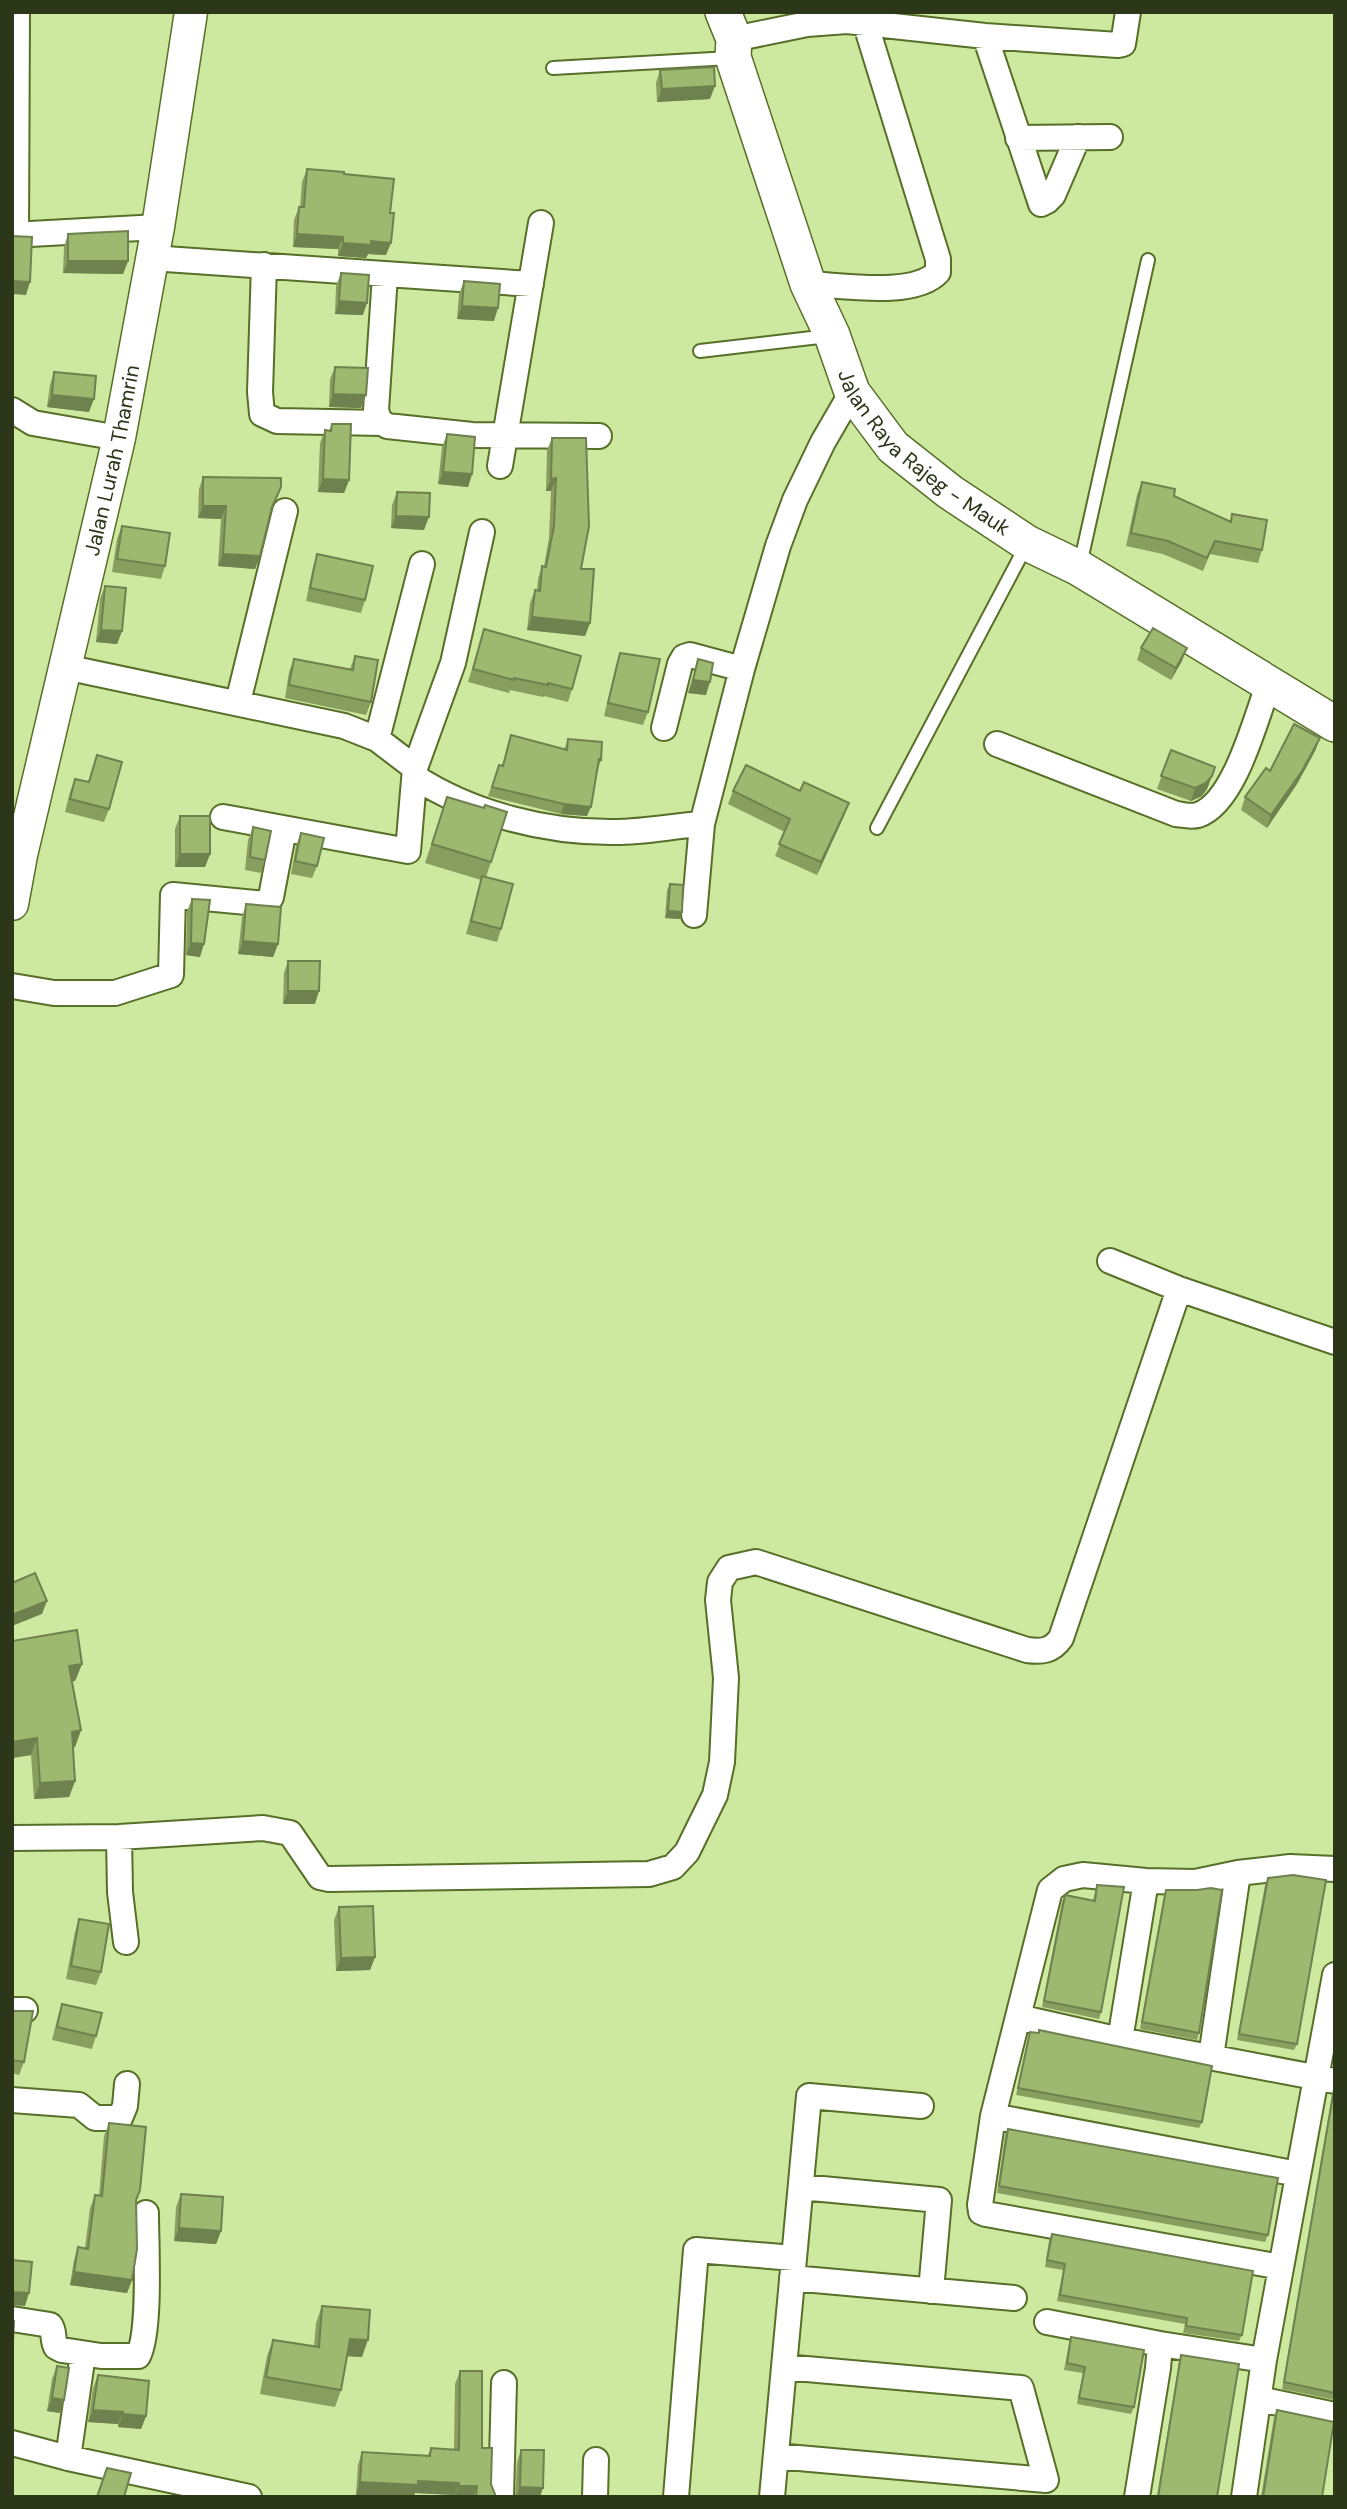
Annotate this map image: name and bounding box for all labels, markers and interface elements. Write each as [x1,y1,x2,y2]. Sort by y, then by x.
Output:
street label: Jalan Lurah Thamrin [78,363,146,559]
street label: Jalan Raya Rajeg - Mauk [831,366,1016,542]

